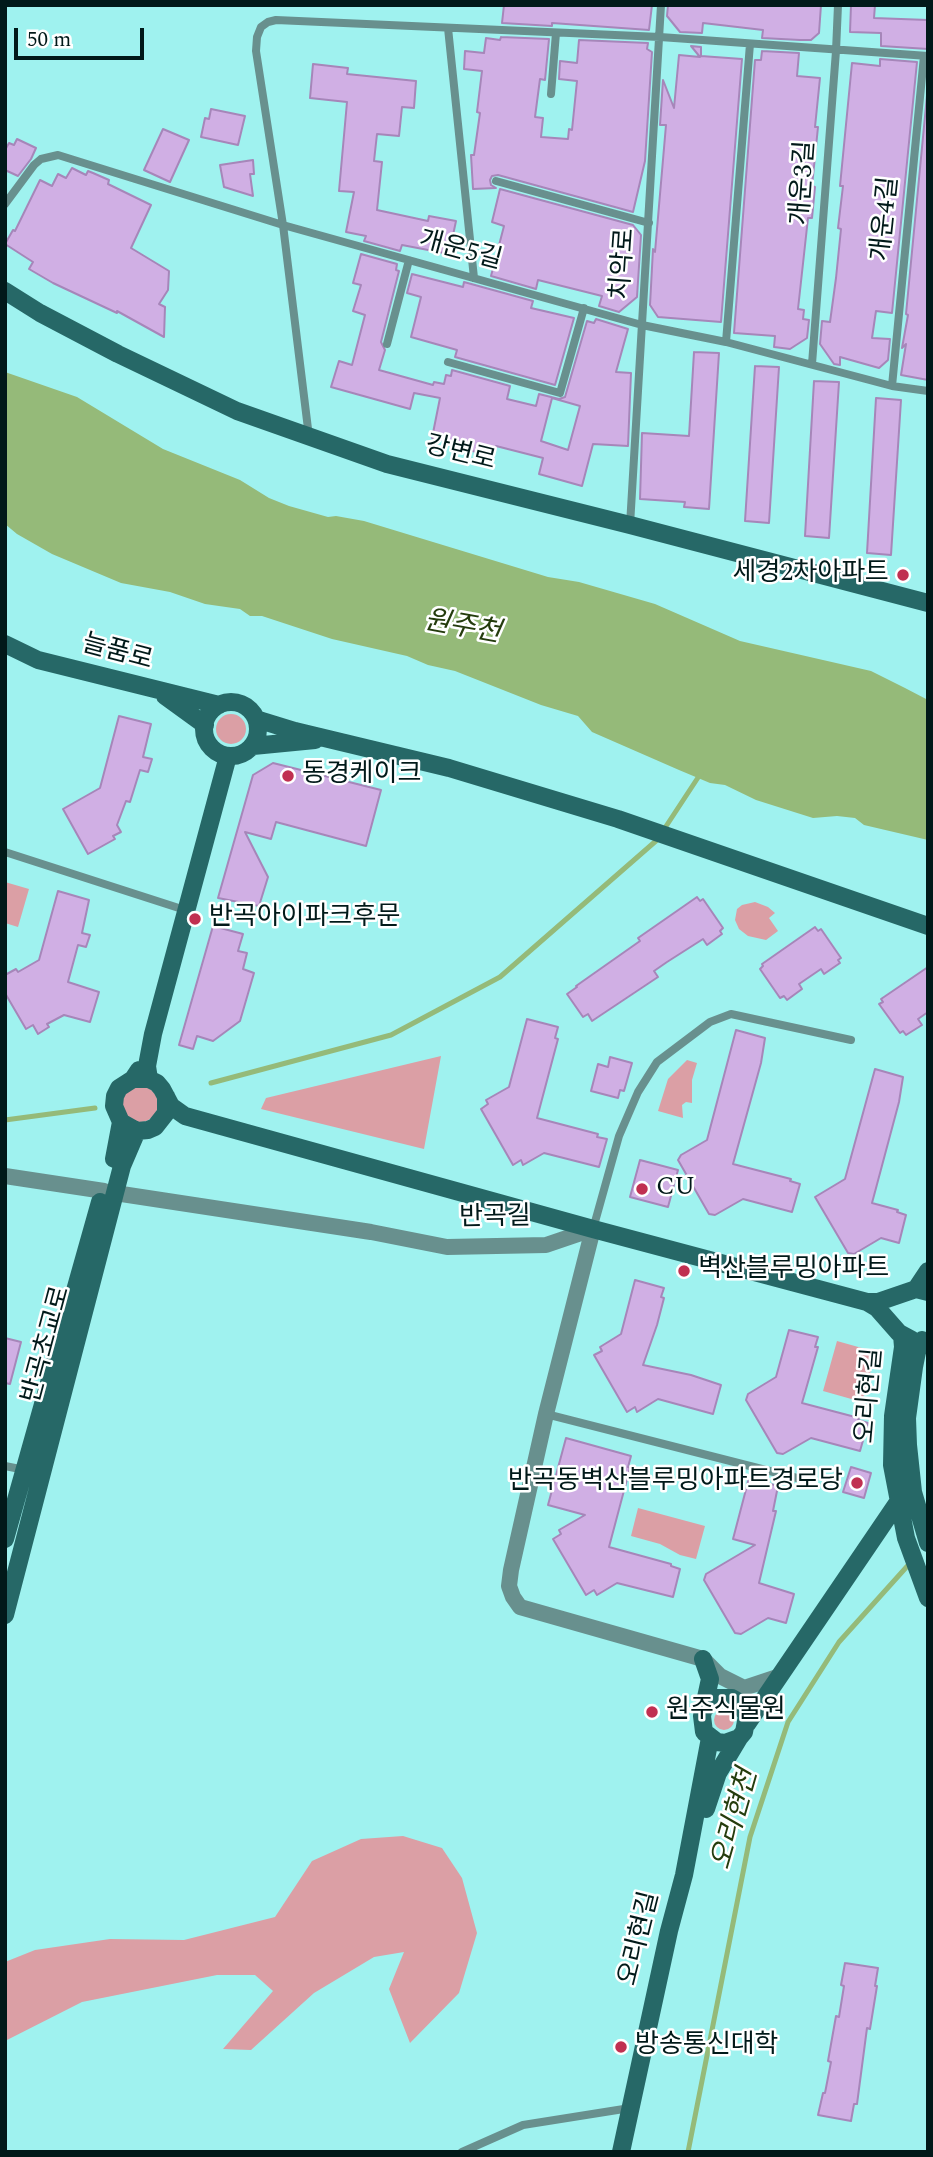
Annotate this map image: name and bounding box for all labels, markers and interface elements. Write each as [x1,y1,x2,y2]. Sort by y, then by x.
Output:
scale bar [18,14,147,58]
text: 50 m [27,24,71,56]
street label: 개운3길 [786,140,824,226]
street label: 개운4길 [867,175,907,263]
street label: 개운5길 [415,226,505,278]
street label: 치악로 [607,227,643,301]
street label: 강변로 [421,431,499,479]
place label: 세경2차아파트 [732,559,889,591]
marker: 세경2차아파트 [895,567,911,583]
water label: 원주천 [421,606,503,652]
street label: 늘품로 [78,630,156,678]
place label: 동경케이크 [302,760,422,792]
marker: 동경케이크 [280,768,296,784]
place label: 반곡아이파크후문 [209,903,400,935]
marker: 반곡아이파크후문 [187,911,203,927]
place label: CU [656,1173,695,1205]
marker: CU [634,1181,650,1197]
street label: 반곡길 [459,1203,531,1235]
place label: 벽산블루밍아파트 [698,1255,889,1287]
marker: 벽산블루밍아파트 [676,1263,692,1279]
street label: 반곡초교로 [17,1283,79,1407]
street label: 오리현길 [851,1347,891,1445]
place label: 반곡동벽산블루밍아파트경로당 [508,1467,843,1499]
marker: 반곡동벽산블루밍아파트경로당 [849,1475,865,1491]
place label: 원주식물원 [666,1696,786,1728]
marker: 원주식물원 [644,1704,660,1720]
water label: 오리현천 [707,1766,767,1874]
street label: 오리현길 [614,1889,668,1989]
place label: 방송통신대학 [635,2031,779,2063]
marker: 방송통신대학 [613,2039,629,2055]

